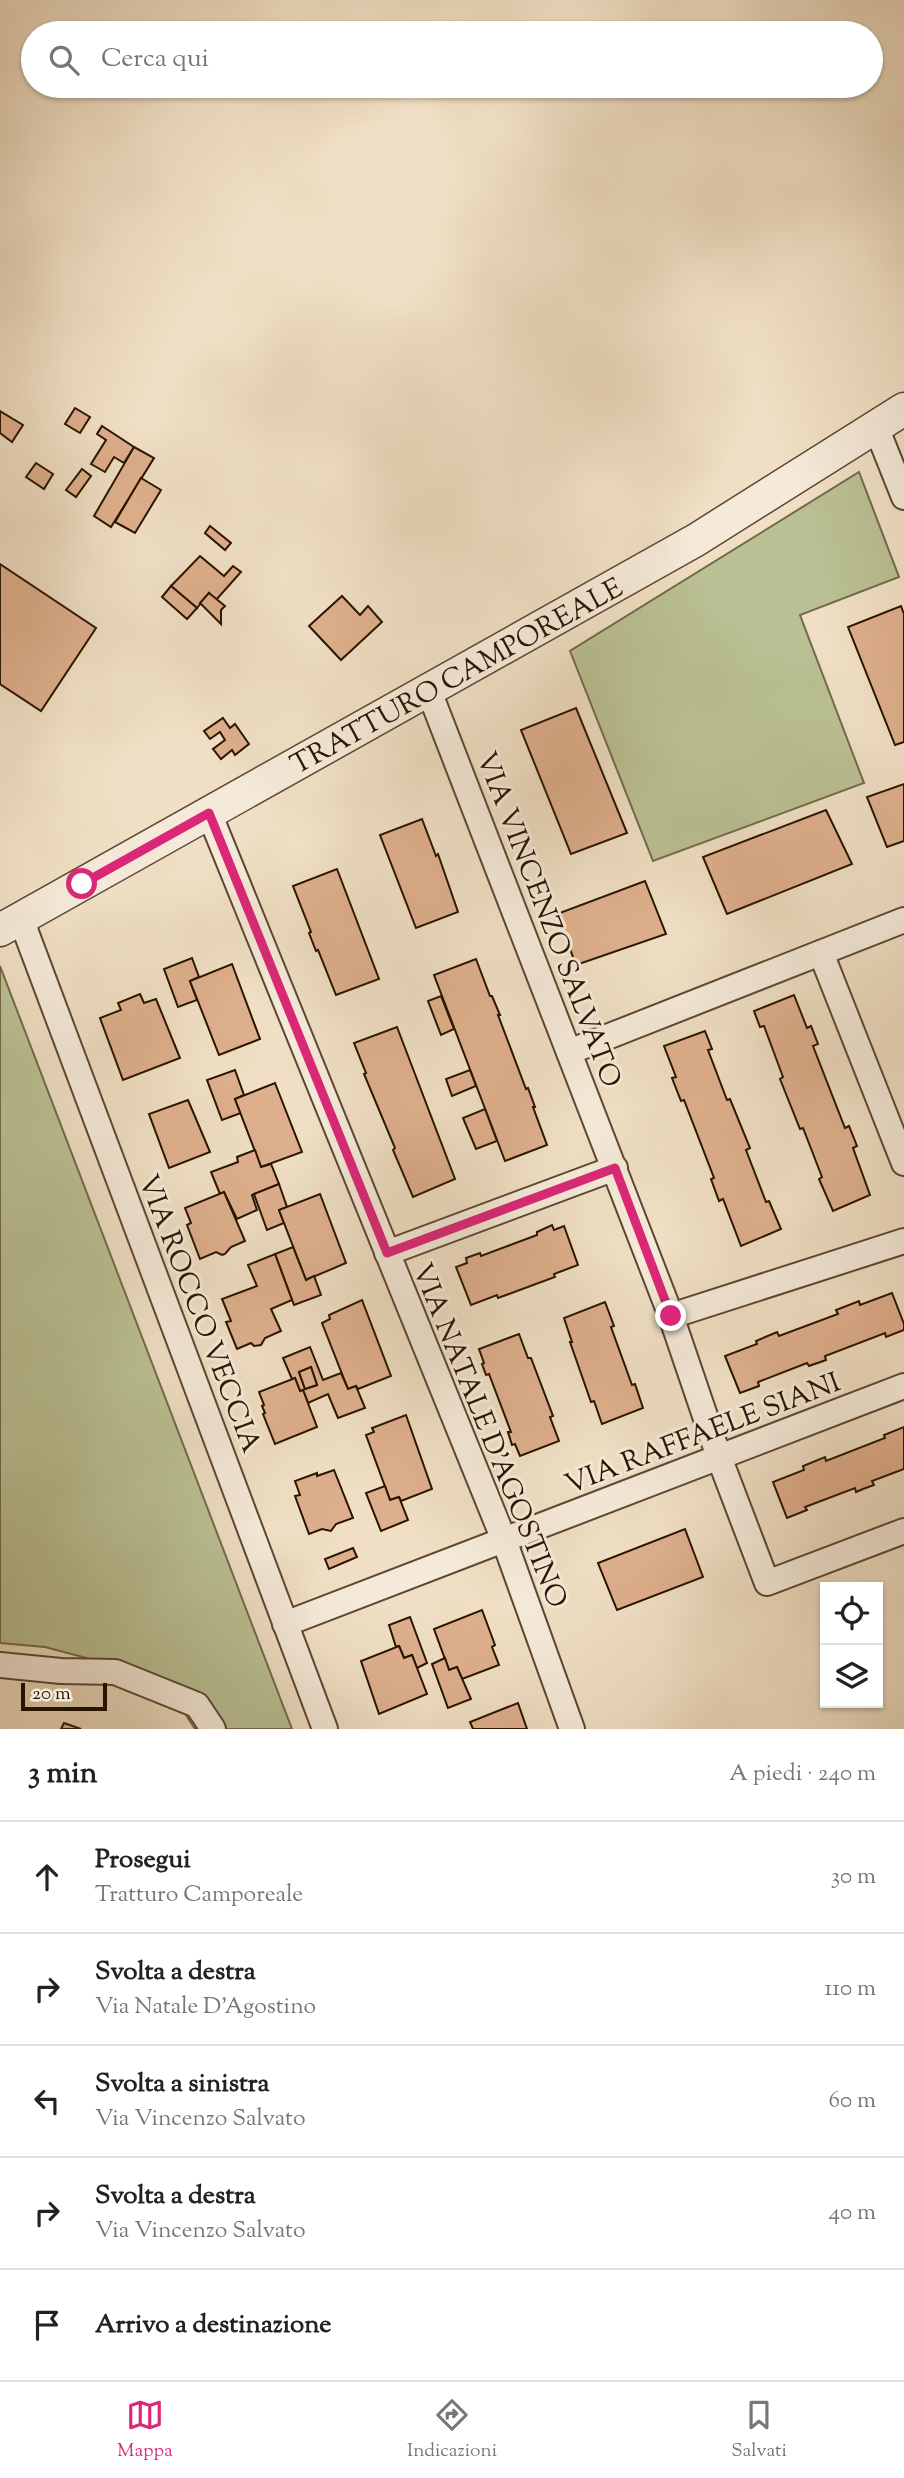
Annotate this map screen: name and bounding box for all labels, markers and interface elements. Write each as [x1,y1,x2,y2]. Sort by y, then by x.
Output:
search box [21,21,883,98]
icon: search [45,41,83,79]
text: Cerca qui [101,41,209,78]
street label: TRATTURO CAMPOREALE [284,569,631,786]
street label: VIA VINCENZO SALVATO [465,746,630,1094]
route start [66,868,97,899]
street label: VIA ROCCO VECCIA [127,1169,270,1459]
street label: VIA NATALE D'AGOSTINO [401,1258,576,1615]
route end [655,1300,686,1331]
street label: VIA RAFFAELE SIANI [559,1364,847,1506]
map controls [820,1582,883,1708]
button: locate [820,1582,883,1645]
button: layers [820,1645,883,1708]
scale bar [21,1680,107,1712]
text: 20 m [32,1681,71,1708]
text: 3 min [28,1753,98,1796]
text: A piedi · 240 m [729,1758,876,1791]
text: Prosegui [95,1842,191,1879]
icon: ahead [28,1858,66,1896]
text: 30 m [831,1861,876,1894]
text: Tratturo Camporeale [95,1879,303,1912]
text: Svolta a destra [95,1954,256,1991]
icon: right [28,1970,66,2008]
text: 110 m [825,1973,876,2006]
text: Via Natale D'Agostino [95,1991,316,2024]
text: Svolta a sinistra [95,2066,270,2103]
icon: left [28,2082,66,2120]
text: 60 m [828,2085,876,2118]
text: Via Vincenzo Salvato [95,2103,306,2136]
text: Svolta a destra [95,2178,256,2215]
icon: right [28,2194,66,2232]
text: 40 m [829,2197,876,2230]
text: Via Vincenzo Salvato [95,2215,306,2248]
icon: arrive [28,2306,66,2344]
text: Arrivo a destinazione [95,2307,331,2344]
tab: Mappa [117,2396,173,2465]
tab: Indicazioni [407,2396,497,2465]
tab: Salvati [731,2396,787,2465]

